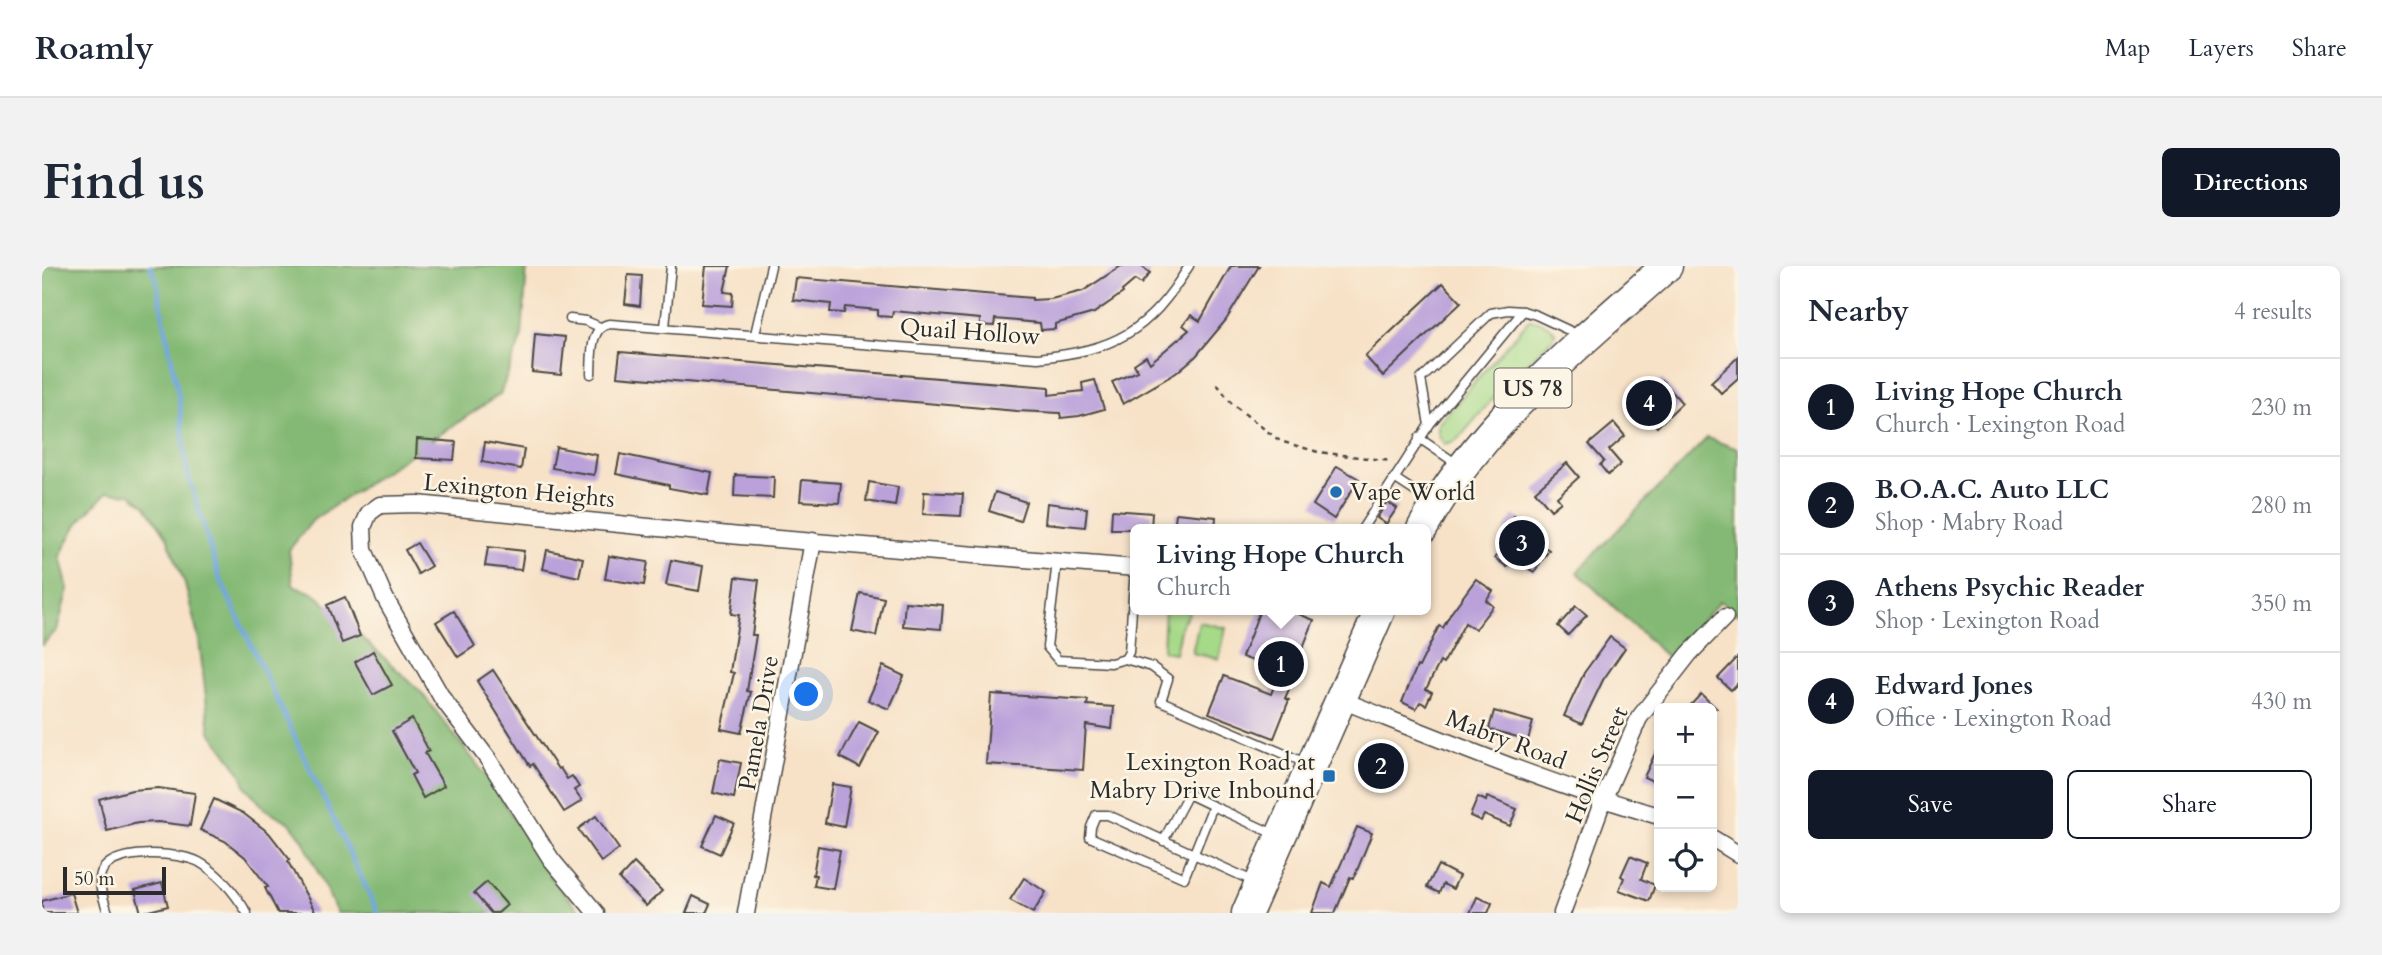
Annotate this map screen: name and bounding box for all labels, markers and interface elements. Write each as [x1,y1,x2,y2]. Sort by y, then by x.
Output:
text: Roamly [35,26,154,71]
text: Map [2105,32,2151,65]
text: Layers [2189,32,2254,65]
text: Share [2292,32,2347,65]
button: Directions [2162,148,2340,217]
text: Find us [42,149,205,216]
text: Nearby [1808,291,1909,332]
text: 4 results [2234,296,2312,327]
street label: Quail Hollow [899,311,1041,353]
road number: US 78 [1494,368,1572,407]
text: Living Hope Church [1875,374,2123,409]
pin: 4 [1626,377,1672,429]
text: 1 [1825,392,1837,423]
text: 230 m [2251,392,2312,423]
text: Church · Lexington Road [1875,409,2125,440]
street label: Lexington Heights [422,466,616,516]
text: B.O.A.C. Auto LLC [1875,472,2109,507]
place label: Vape World [1350,476,1475,509]
marker: Vape World [1328,484,1344,500]
text: 2 [1825,490,1837,521]
text: 280 m [2251,490,2312,521]
text: Shop · Mabry Road [1875,507,2063,538]
pin: 3 [1499,517,1545,569]
popup [1130,524,1431,615]
text: Living Hope Church [1157,537,1404,572]
text: Athens Psychic Reader [1875,570,2144,605]
text: Church [1157,572,1231,603]
text: 3 [1825,588,1837,619]
text: 350 m [2251,588,2312,619]
text: Shop · Lexington Road [1875,605,2100,636]
pin: 1 [1258,638,1304,690]
street label: Pamela Drive [731,653,787,793]
text: Edward Jones [1875,668,2033,703]
your location [789,677,823,711]
text: 4 [1825,686,1837,717]
text: 430 m [2251,686,2312,717]
street label: Hollis Street [1558,701,1637,829]
street label: Mabry Road [1441,702,1571,778]
map controls [1654,703,1717,892]
button: + [1654,703,1717,766]
text: Office · Lexington Road [1875,703,2112,734]
pin: 2 [1358,740,1404,792]
place label: Lexington Road at Mabry Drive Inbound [1090,746,1315,807]
button: − [1654,766,1717,829]
marker: Lexington Road at Mabry Drive Inbound [1321,768,1337,784]
button: Save [1808,770,2053,839]
button: Share [2067,770,2312,839]
button: locate [1654,829,1717,892]
scale bar [63,864,166,896]
text: 50 m [74,866,115,892]

